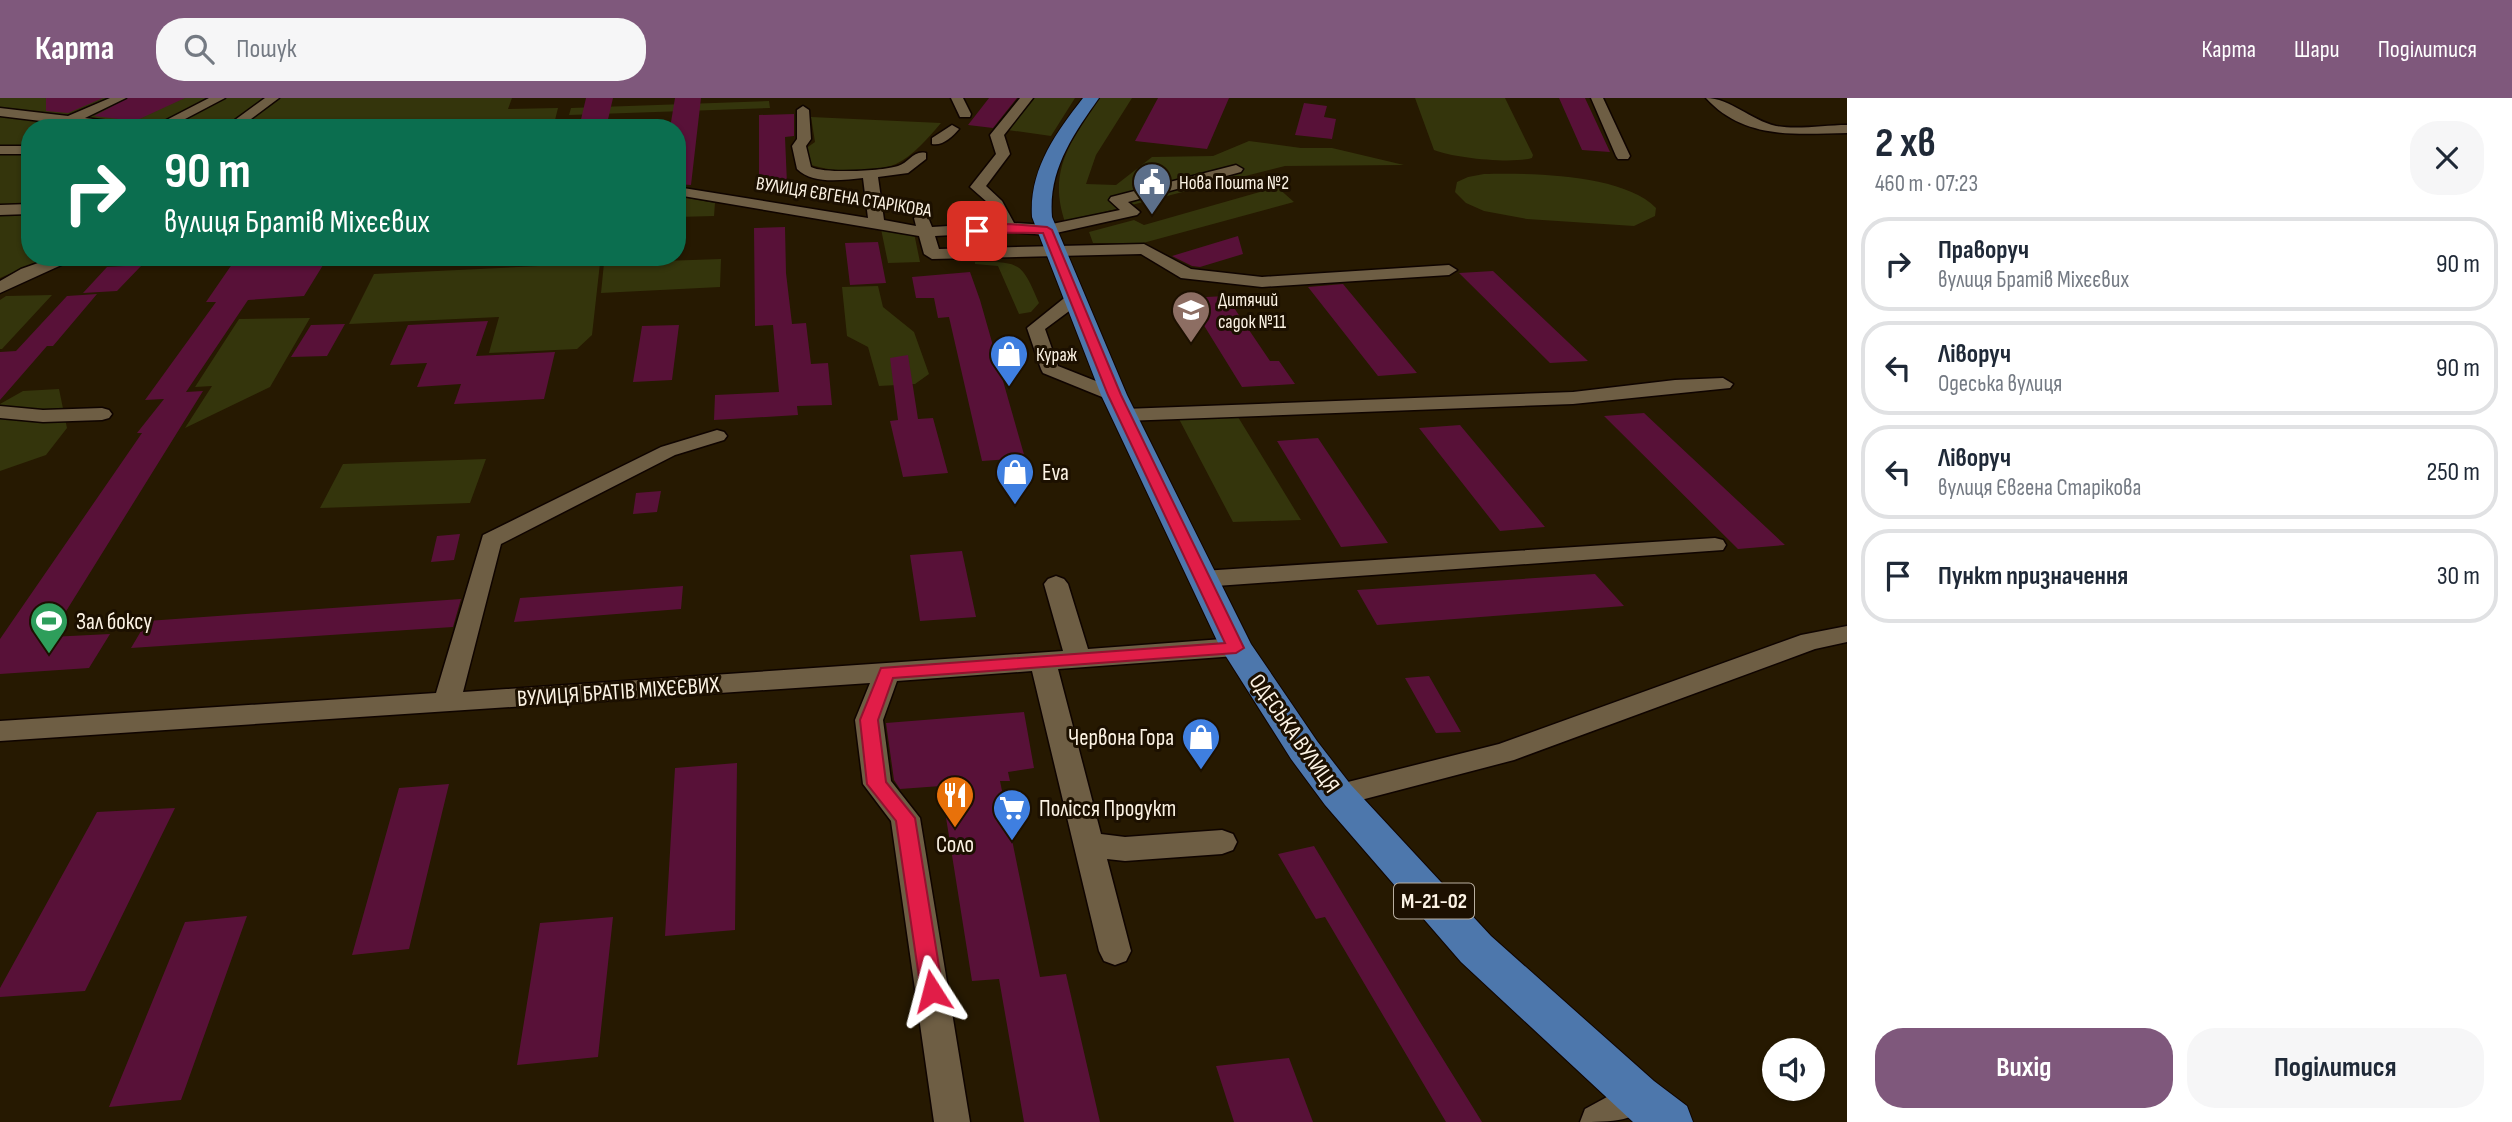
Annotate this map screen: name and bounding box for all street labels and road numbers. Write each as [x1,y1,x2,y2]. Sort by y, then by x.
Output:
street label: ВУЛИЦЯ ЄВГЕНА СТАРІКОВА [754,172,934,223]
street label: ОДЕСЬКА ВУЛИЦЯ [1243,669,1346,799]
street label: ВУЛИЦЯ БРАТІВ МІХЄЄВИХ [516,671,720,713]
road number: М-21-02 [1394,884,1474,918]

